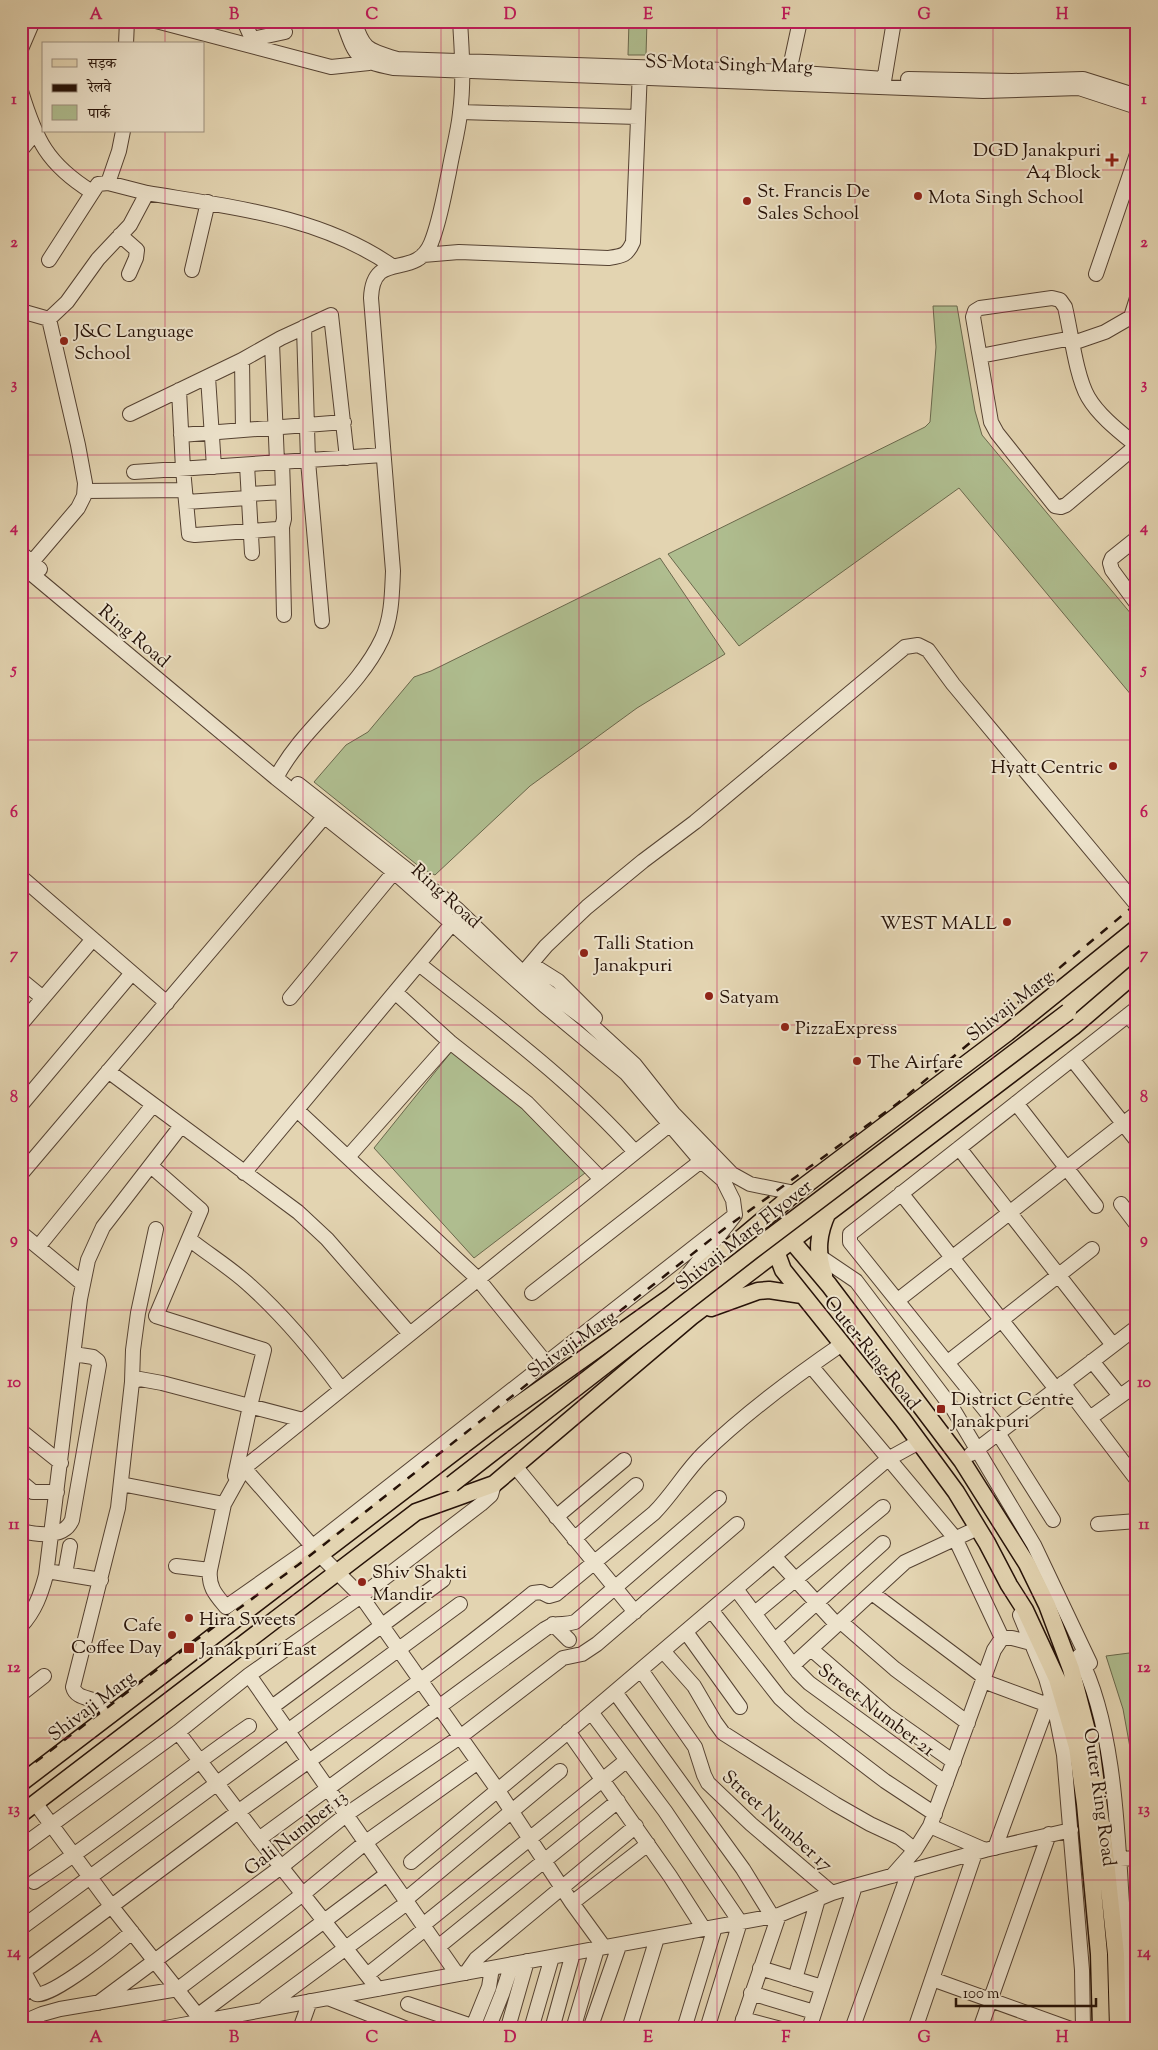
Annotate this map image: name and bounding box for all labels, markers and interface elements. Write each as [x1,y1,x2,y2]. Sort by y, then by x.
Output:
text: A [90,4,103,27]
text: B [229,4,239,27]
text: C [366,4,379,27]
text: D [504,4,517,27]
text: E [643,4,653,27]
text: F [782,4,791,27]
text: G [917,4,931,27]
text: H [1056,4,1069,27]
legend [42,42,205,132]
street label: SS Mota Singh Marg [644,49,813,82]
text: सड़क [87,54,117,75]
text: रेलवे [86,78,112,99]
text: 1 [11,89,17,112]
text: 1 [1141,89,1147,112]
text: पार्क [87,104,111,125]
place label: DGD Janakpuri A4 Block [973,138,1102,187]
marker: DGD Janakpuri A4 Block [1105,153,1119,167]
place label: St. Francis De Sales School [757,179,870,228]
place label: Mota Singh School [928,185,1084,212]
marker: Mota Singh School [912,190,924,202]
marker: St. Francis De Sales School [741,195,753,207]
text: 2 [10,232,18,255]
text: 2 [1140,232,1148,255]
place label: J&C Language School [73,319,194,368]
marker: J&C Language School [58,335,70,347]
text: 3 [11,374,18,397]
text: 3 [1141,374,1148,397]
text: 4 [9,517,18,540]
text: 4 [1139,517,1148,540]
street label: Ring Road [92,599,175,675]
text: 5 [9,659,17,682]
text: 5 [1139,659,1147,682]
place label: Hyatt Centric [991,755,1103,782]
marker: Hyatt Centric [1107,760,1119,772]
text: 6 [10,802,18,825]
text: 6 [1140,802,1148,825]
street label: Ring Road [404,858,487,936]
place label: WEST MALL [880,911,998,938]
marker: WEST MALL [1001,916,1013,928]
place label: Talli Station Janakpuri [593,931,694,980]
text: 7 [10,944,19,967]
text: 7 [1140,944,1149,967]
marker: Talli Station Janakpuri [578,947,590,959]
street label: Shivaji Marg [962,965,1060,1049]
place label: Satyam [719,985,780,1012]
marker: Satyam [703,990,715,1002]
place label: PizzaExpress [795,1016,897,1043]
marker: PizzaExpress [779,1021,791,1033]
place label: The Airfare [867,1050,963,1077]
marker: The Airfare [851,1055,863,1067]
text: 8 [10,1087,18,1110]
text: 8 [1140,1087,1148,1110]
street label: Shivaji Marg Flyover [670,1174,819,1298]
text: 9 [10,1229,18,1252]
text: 9 [1140,1229,1148,1252]
street label: Outer Ring Road [817,1291,926,1417]
street label: Shivaji Marg [522,1304,623,1386]
text: 10 [7,1372,21,1395]
text: 10 [1137,1372,1151,1395]
place label: District Centre Janakpuri [950,1387,1074,1436]
marker: District Centre Janakpuri [935,1403,947,1415]
text: 11 [9,1514,20,1537]
text: 11 [1139,1514,1150,1537]
place label: Shiv Shakti Mandir [372,1560,467,1609]
marker: Shiv Shakti Mandir [356,1576,368,1588]
place label: Hira Sweets [199,1607,296,1634]
marker: Hira Sweets [183,1612,195,1624]
place label: Cafe Coffee Day [71,1613,163,1662]
marker: Cafe Coffee Day [166,1629,178,1641]
place label: Janakpuri East [199,1637,317,1664]
marker: Janakpuri East [182,1641,196,1655]
text: 12 [8,1657,21,1680]
text: 12 [1138,1657,1151,1680]
street label: Street Number 21 [811,1658,940,1764]
street label: Shivaji Marg [43,1665,142,1749]
street label: Outer Ring Road [1075,1726,1122,1869]
street label: Street Number 17 [715,1765,838,1879]
street label: Gali Number 13 [239,1785,354,1883]
text: 13 [8,1799,20,1822]
text: 13 [1138,1799,1150,1822]
text: 14 [7,1942,21,1965]
text: 14 [1137,1942,1151,1965]
scale bar [956,1975,1096,2007]
text: 100 m [963,1984,1000,2005]
text: A [90,2027,103,2050]
text: B [229,2027,239,2050]
text: C [366,2027,379,2050]
text: D [504,2027,517,2050]
text: E [643,2027,653,2050]
text: F [782,2027,791,2050]
text: G [917,2027,931,2050]
text: H [1056,2027,1069,2050]

